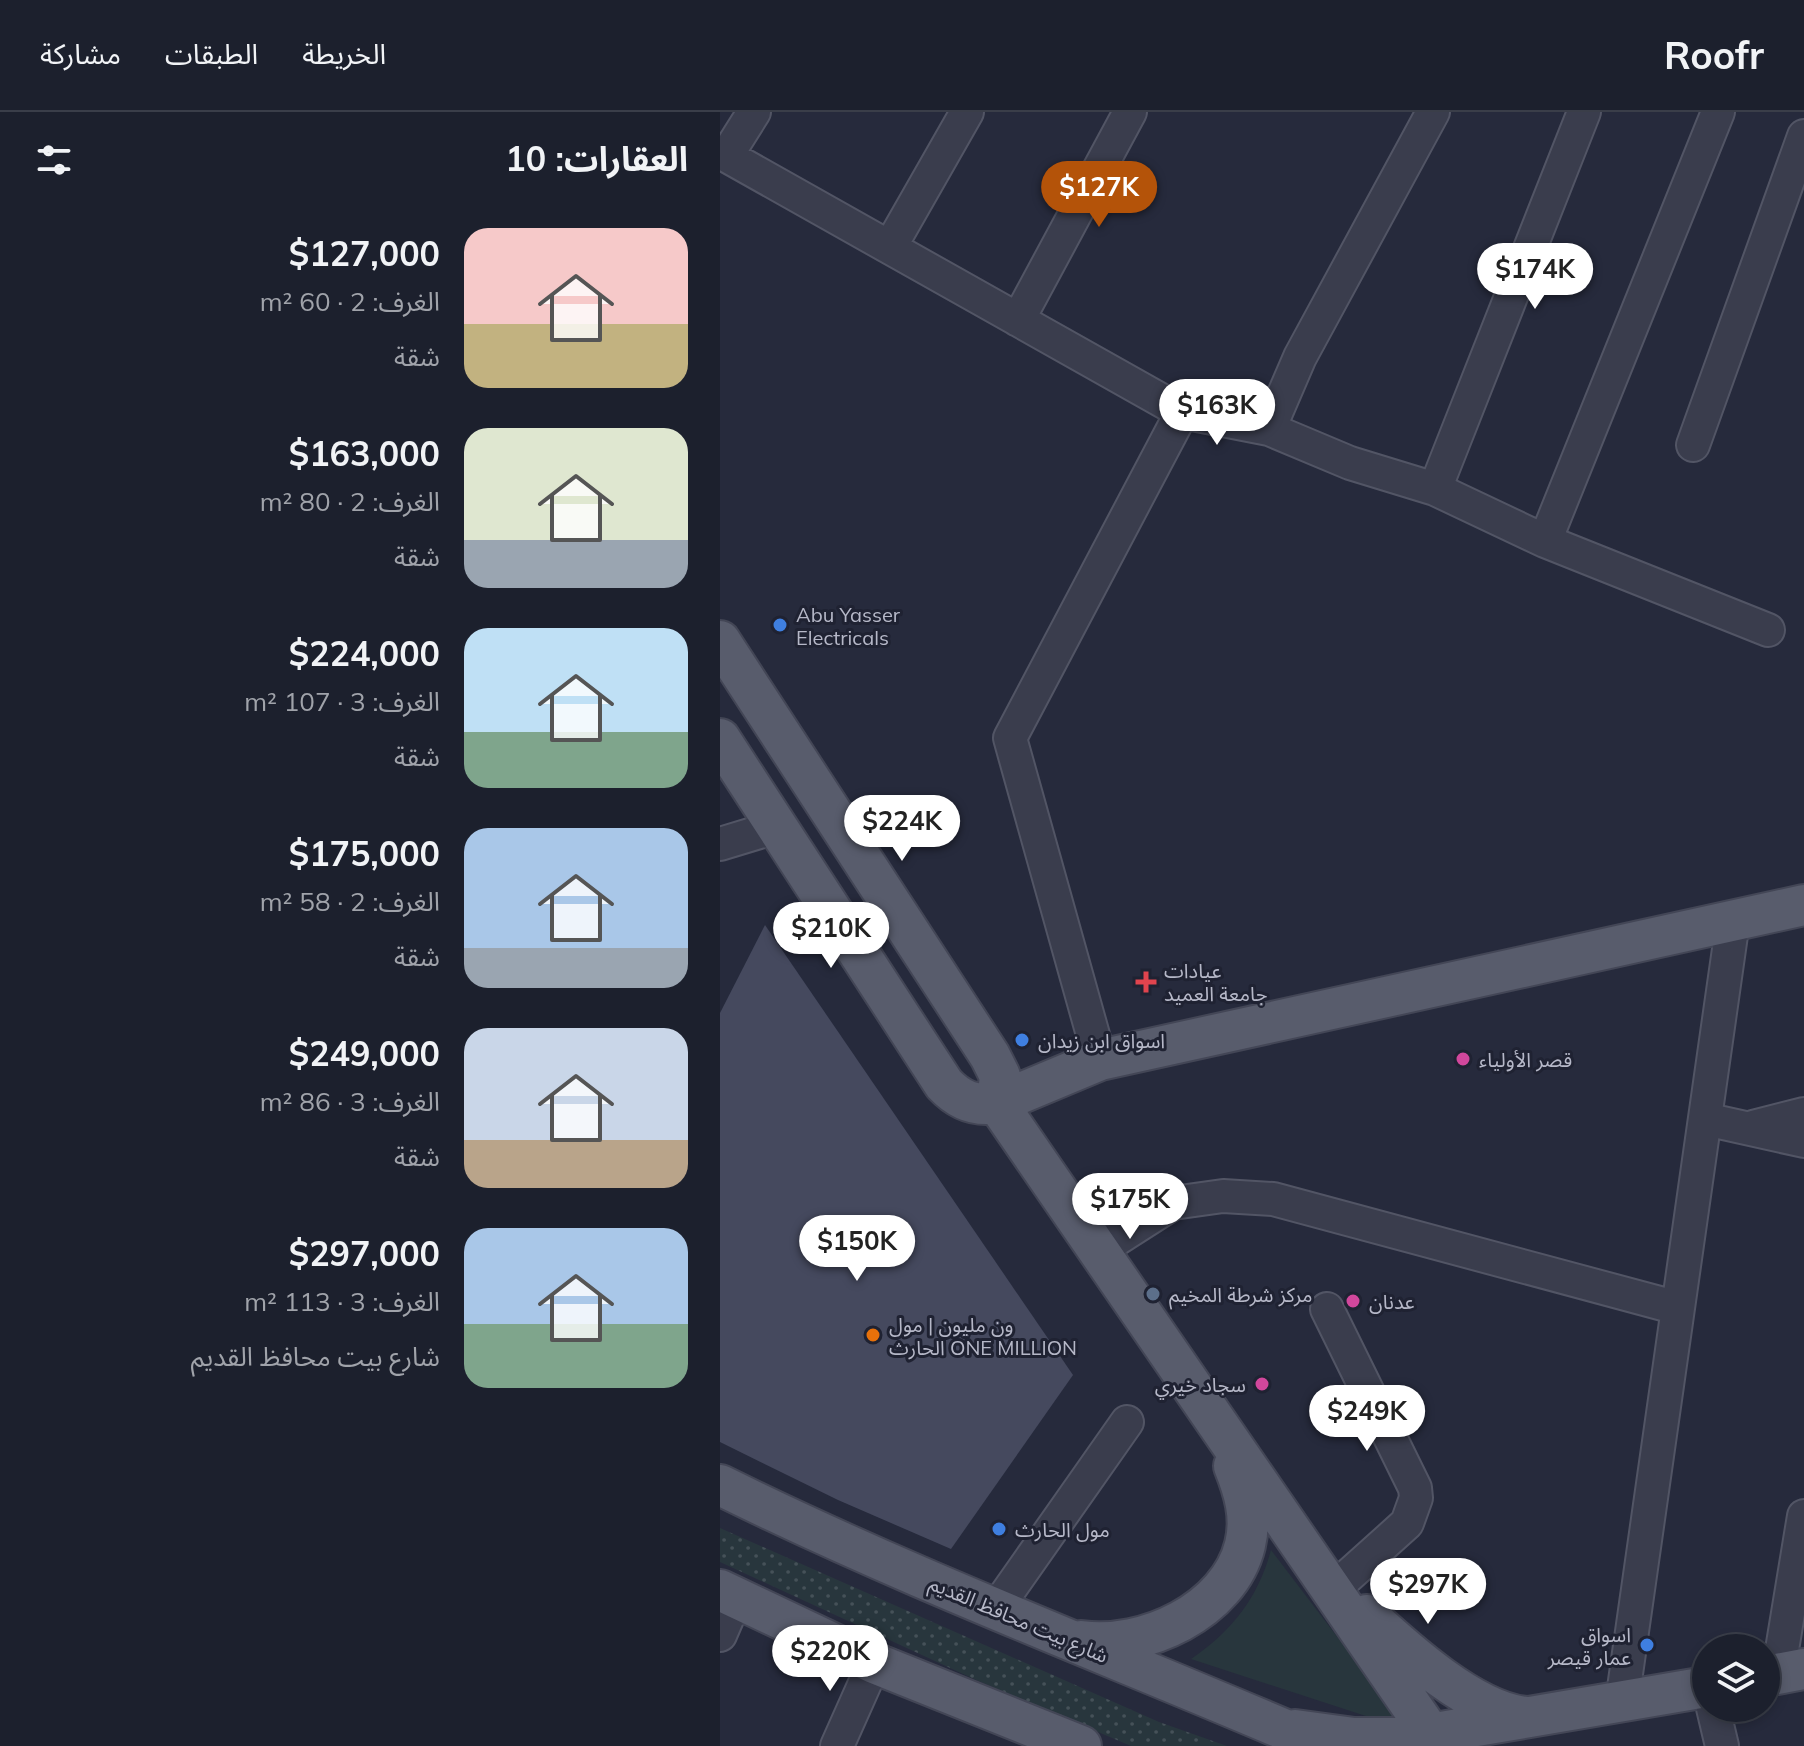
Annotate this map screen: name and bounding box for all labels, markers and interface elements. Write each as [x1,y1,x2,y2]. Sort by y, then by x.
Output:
text: Roofr [1664,31,1764,79]
text: مشاركة [40,36,121,71]
text: الطبقات [165,36,258,71]
text: الخريطة [302,36,386,71]
text: العقارات: 10 [505,137,688,180]
icon: filters [32,138,76,182]
pin: $127K [1043,161,1155,229]
text: $127K [1059,170,1139,203]
text: $127,000 [289,232,440,275]
pin: $174K [1479,243,1591,311]
text: $174K [1495,252,1575,285]
icon: home [528,260,624,356]
text: الغرف: 2 · 60 m² [260,285,440,318]
text: شقة [394,340,440,373]
pin: $163K [1161,379,1273,447]
text: $163K [1177,388,1257,421]
text: $163,000 [289,432,440,475]
icon: home [528,460,624,556]
text: الغرف: 2 · 80 m² [260,485,440,518]
text: شقة [394,540,440,573]
place label: Abu Yasser Electricals [796,602,901,650]
marker: Abu Yasser Electricals [771,616,789,634]
text: $224,000 [289,632,440,675]
icon: home [528,660,624,756]
text: الغرف: 3 · 107 m² [244,685,440,718]
text: شقة [394,740,440,773]
pin: $224K [846,795,958,863]
text: $224K [862,804,942,837]
text: $175,000 [289,832,440,875]
icon: home [528,860,624,956]
text: الغرف: 2 · 58 m² [260,885,440,918]
pin: $210K [775,902,887,970]
text: $210K [791,911,871,944]
text: شقة [394,940,440,973]
place label: عيادات جامعة العميد [1164,958,1268,1006]
marker: عيادات جامعة العميد [1135,971,1157,993]
place label: اسواق ابن زيدان [1038,1028,1165,1053]
marker: اسواق ابن زيدان [1013,1031,1031,1049]
text: $249,000 [289,1032,440,1075]
place label: قصر الأولياء [1479,1047,1572,1072]
marker: قصر الأولياء [1454,1050,1472,1068]
icon: home [528,1060,624,1156]
text: الغرف: 3 · 86 m² [260,1085,440,1118]
text: شقة [394,1140,440,1173]
pin: $175K [1074,1173,1186,1241]
text: $175K [1090,1182,1170,1215]
pin: $150K [801,1215,913,1283]
text: $150K [817,1224,897,1257]
text: $297,000 [289,1232,440,1275]
icon: home [528,1260,624,1356]
place label: مركز شرطة المخيم [1169,1282,1312,1310]
text: الغرف: 3 · 113 m² [244,1285,440,1318]
marker: مركز شرطة المخيم [1144,1285,1162,1303]
place label: عدنان [1369,1289,1415,1314]
marker: عدنان [1344,1292,1362,1310]
place label: ون مليون | مول الحارث ONE MILLION [889,1312,1077,1360]
marker: ون مليون | مول الحارث ONE MILLION [864,1326,882,1344]
text: شارع بيت محافظ القديم [191,1340,440,1373]
place label: سجاد خيري [1155,1372,1246,1400]
marker: سجاد خيري [1253,1375,1271,1393]
pin: $249K [1311,1385,1423,1453]
text: $249K [1327,1394,1407,1427]
place label: مول الحارث [1015,1517,1110,1542]
marker: مول الحارث [990,1520,1008,1538]
pin: $297K [1372,1558,1484,1626]
text: $297K [1388,1567,1468,1600]
street label: شارع بيت محافظ القديم [925,1570,1112,1671]
place label: اسواق عمار قيصر [1547,1622,1631,1670]
pin: $220K [774,1625,886,1693]
text: $220K [790,1634,870,1667]
map controls [1692,1634,1780,1722]
button: layers [1692,1634,1780,1722]
marker: اسواق عمار قيصر [1638,1636,1656,1654]

